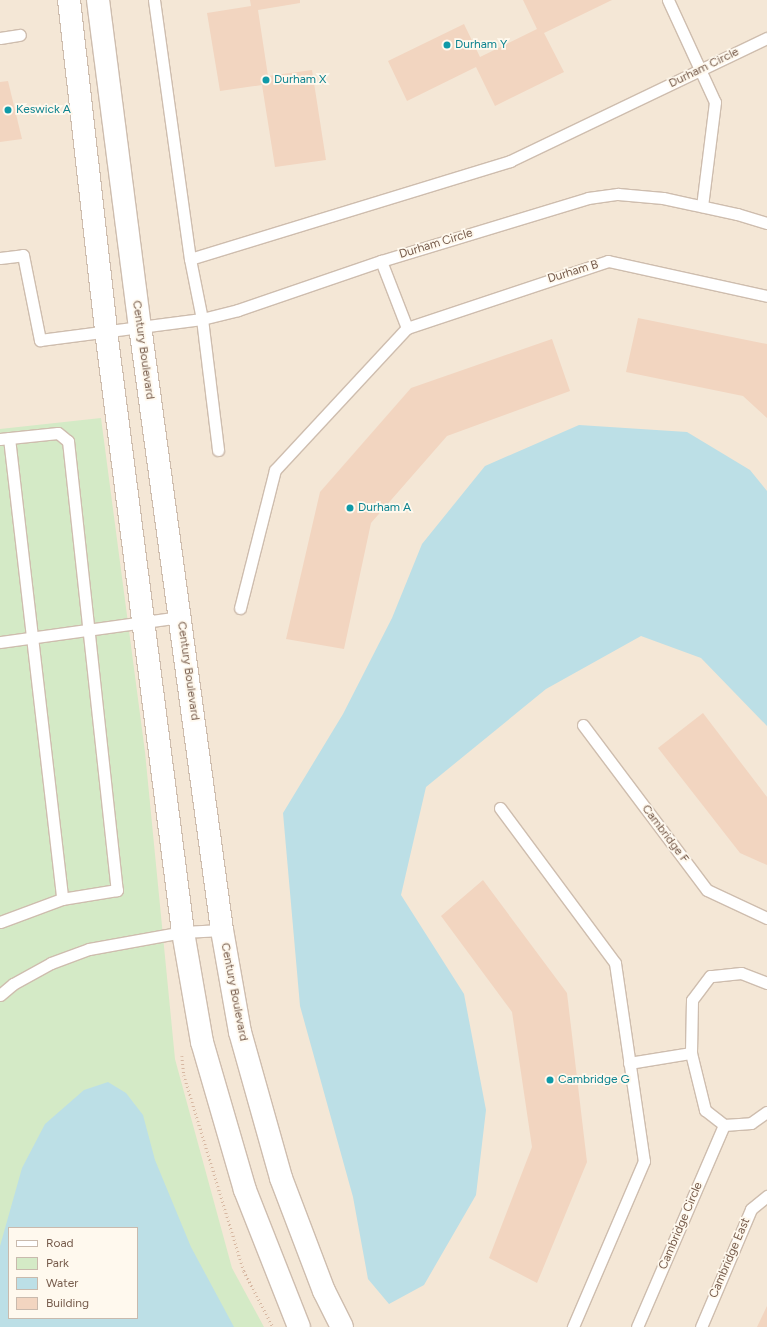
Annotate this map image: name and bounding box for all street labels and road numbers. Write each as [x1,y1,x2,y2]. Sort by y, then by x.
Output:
street label: Durham Circle [667,45,741,91]
street label: Durham Circle [397,226,475,262]
street label: Durham B [546,257,600,287]
street label: Century Boulevard [129,300,157,400]
street label: Century Boulevard [174,621,202,721]
street label: Cambridge F [638,802,692,866]
street label: Century Boulevard [217,942,251,1042]
street label: Cambridge Circle [656,1180,706,1272]
street label: Cambridge East [707,1216,753,1300]

